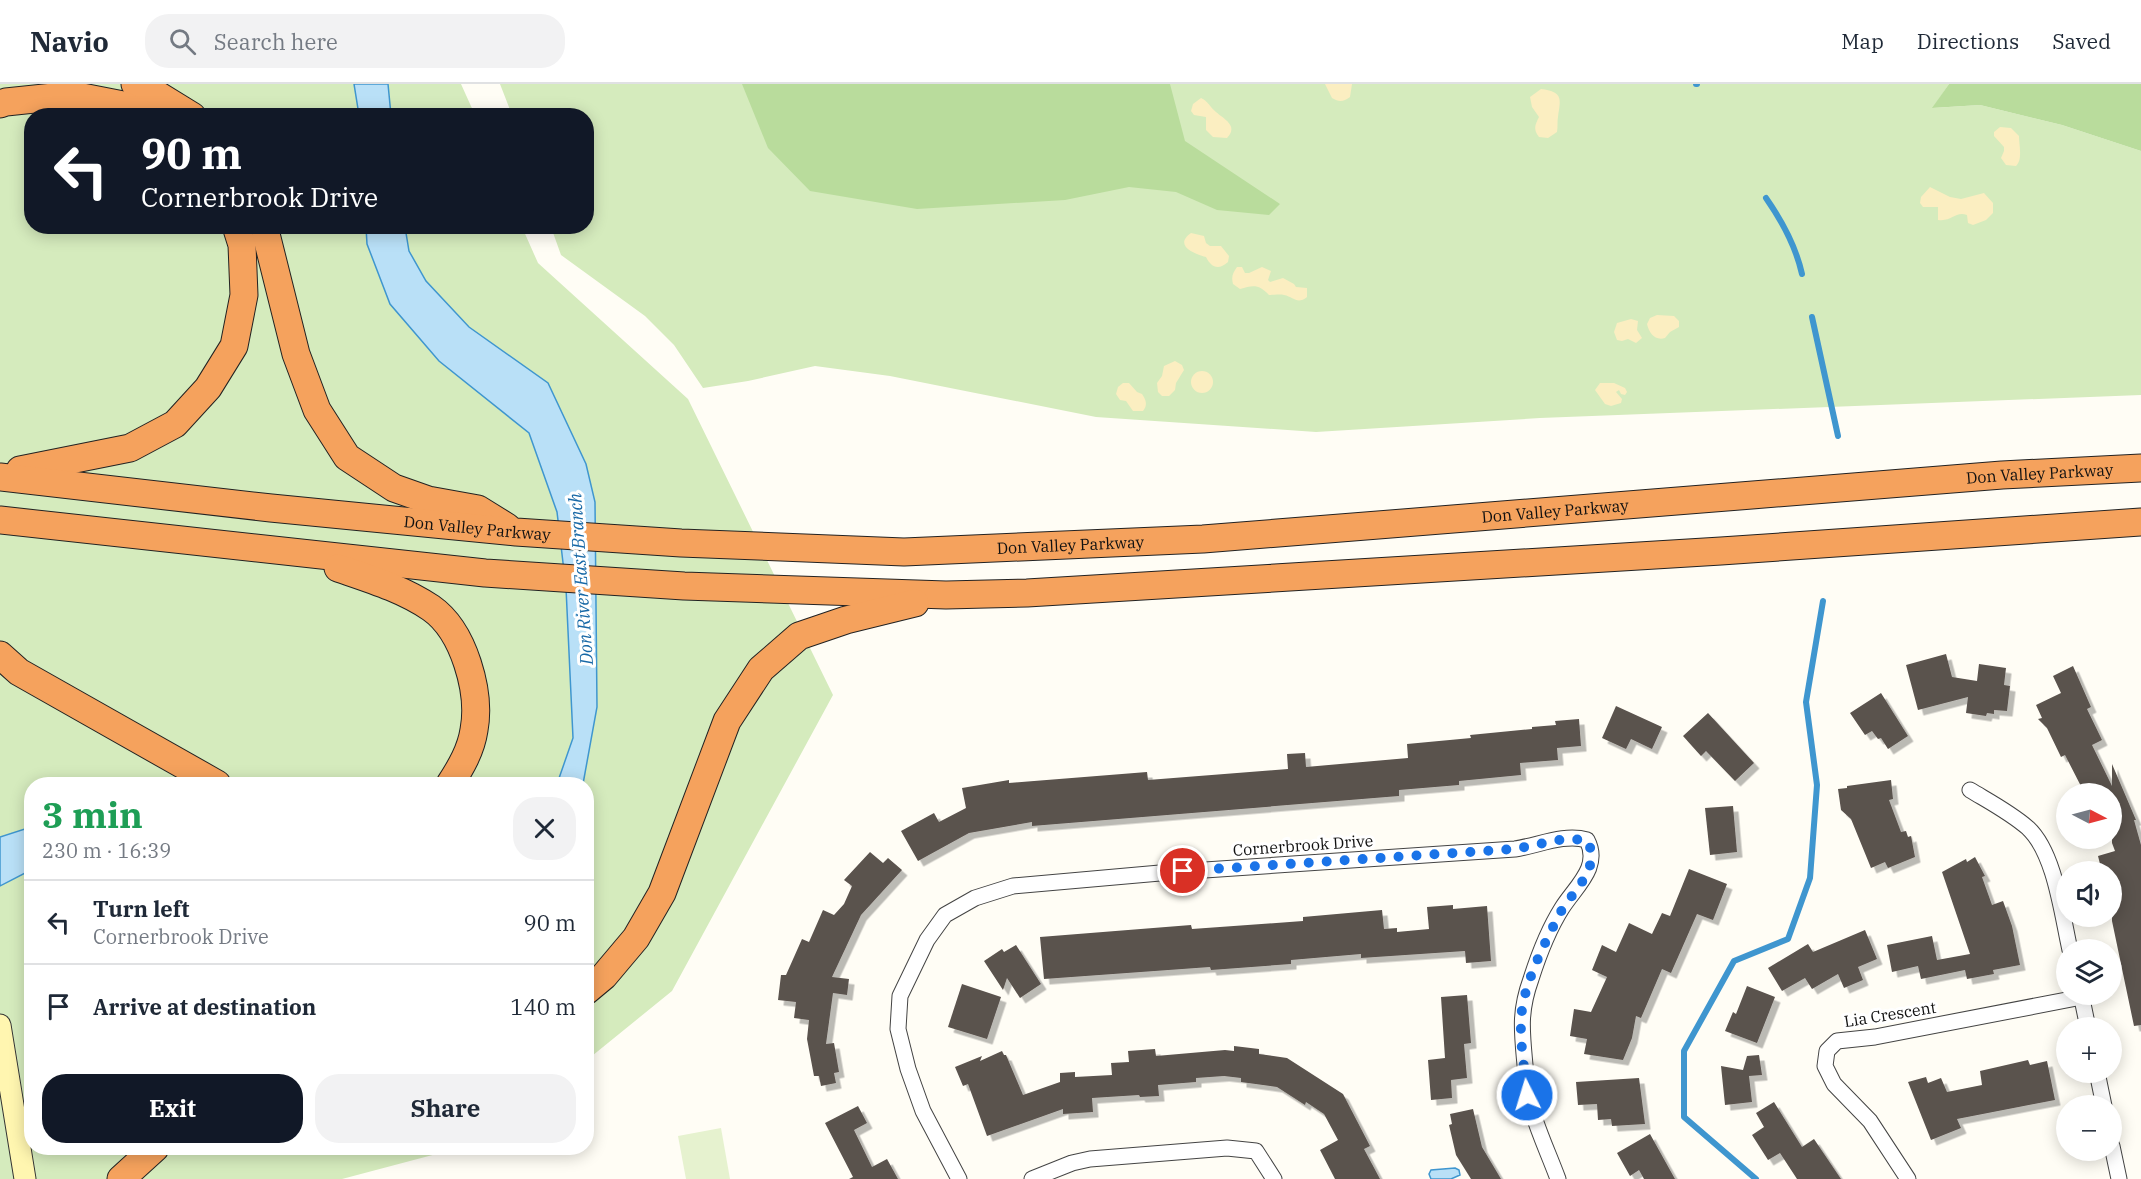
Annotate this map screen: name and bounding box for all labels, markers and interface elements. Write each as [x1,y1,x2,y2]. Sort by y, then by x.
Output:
search box [145,14,565,68]
text: Navio [30,23,109,60]
icon: search [166,25,199,58]
text: Search here [214,27,338,56]
text: Map [1841,27,1884,55]
text: Directions [1917,27,2019,55]
text: Saved [2052,27,2111,55]
text: 90 m [141,126,242,181]
icon: left [42,132,120,210]
text: Cornerbrook Drive [141,179,378,214]
street label: Don Valley Parkway [1965,459,2114,488]
water label: Don River East Branch [563,492,598,667]
street label: Don Valley Parkway [1481,495,1630,527]
street label: Don Valley Parkway [403,511,552,544]
street label: Don Valley Parkway [996,532,1145,558]
north arrow [2056,783,2122,849]
map controls [2056,783,2122,1161]
text: 3 min [42,791,143,838]
button: close [513,797,576,860]
street label: Cornerbrook Drive [1232,830,1374,860]
text: 230 m · 16:39 [42,837,171,864]
pin [1157,845,1208,896]
icon: arrive [1166,854,1199,887]
button: sound [2056,861,2122,927]
text: Turn left [93,894,189,923]
icon: left [42,906,75,939]
text: 90 m [524,908,576,937]
text: Cornerbrook Drive [93,923,269,950]
button: layers [2056,939,2122,1005]
icon: arrive [42,990,75,1023]
text: Arrive at destination [93,992,316,1021]
text: 140 m [510,992,576,1021]
street label: Lia Crescent [1842,997,1938,1031]
button: + [2056,1017,2122,1083]
position arrow [1495,1063,1559,1127]
button: Exit [42,1074,303,1143]
button: Share [315,1074,576,1143]
button: − [2056,1095,2122,1161]

